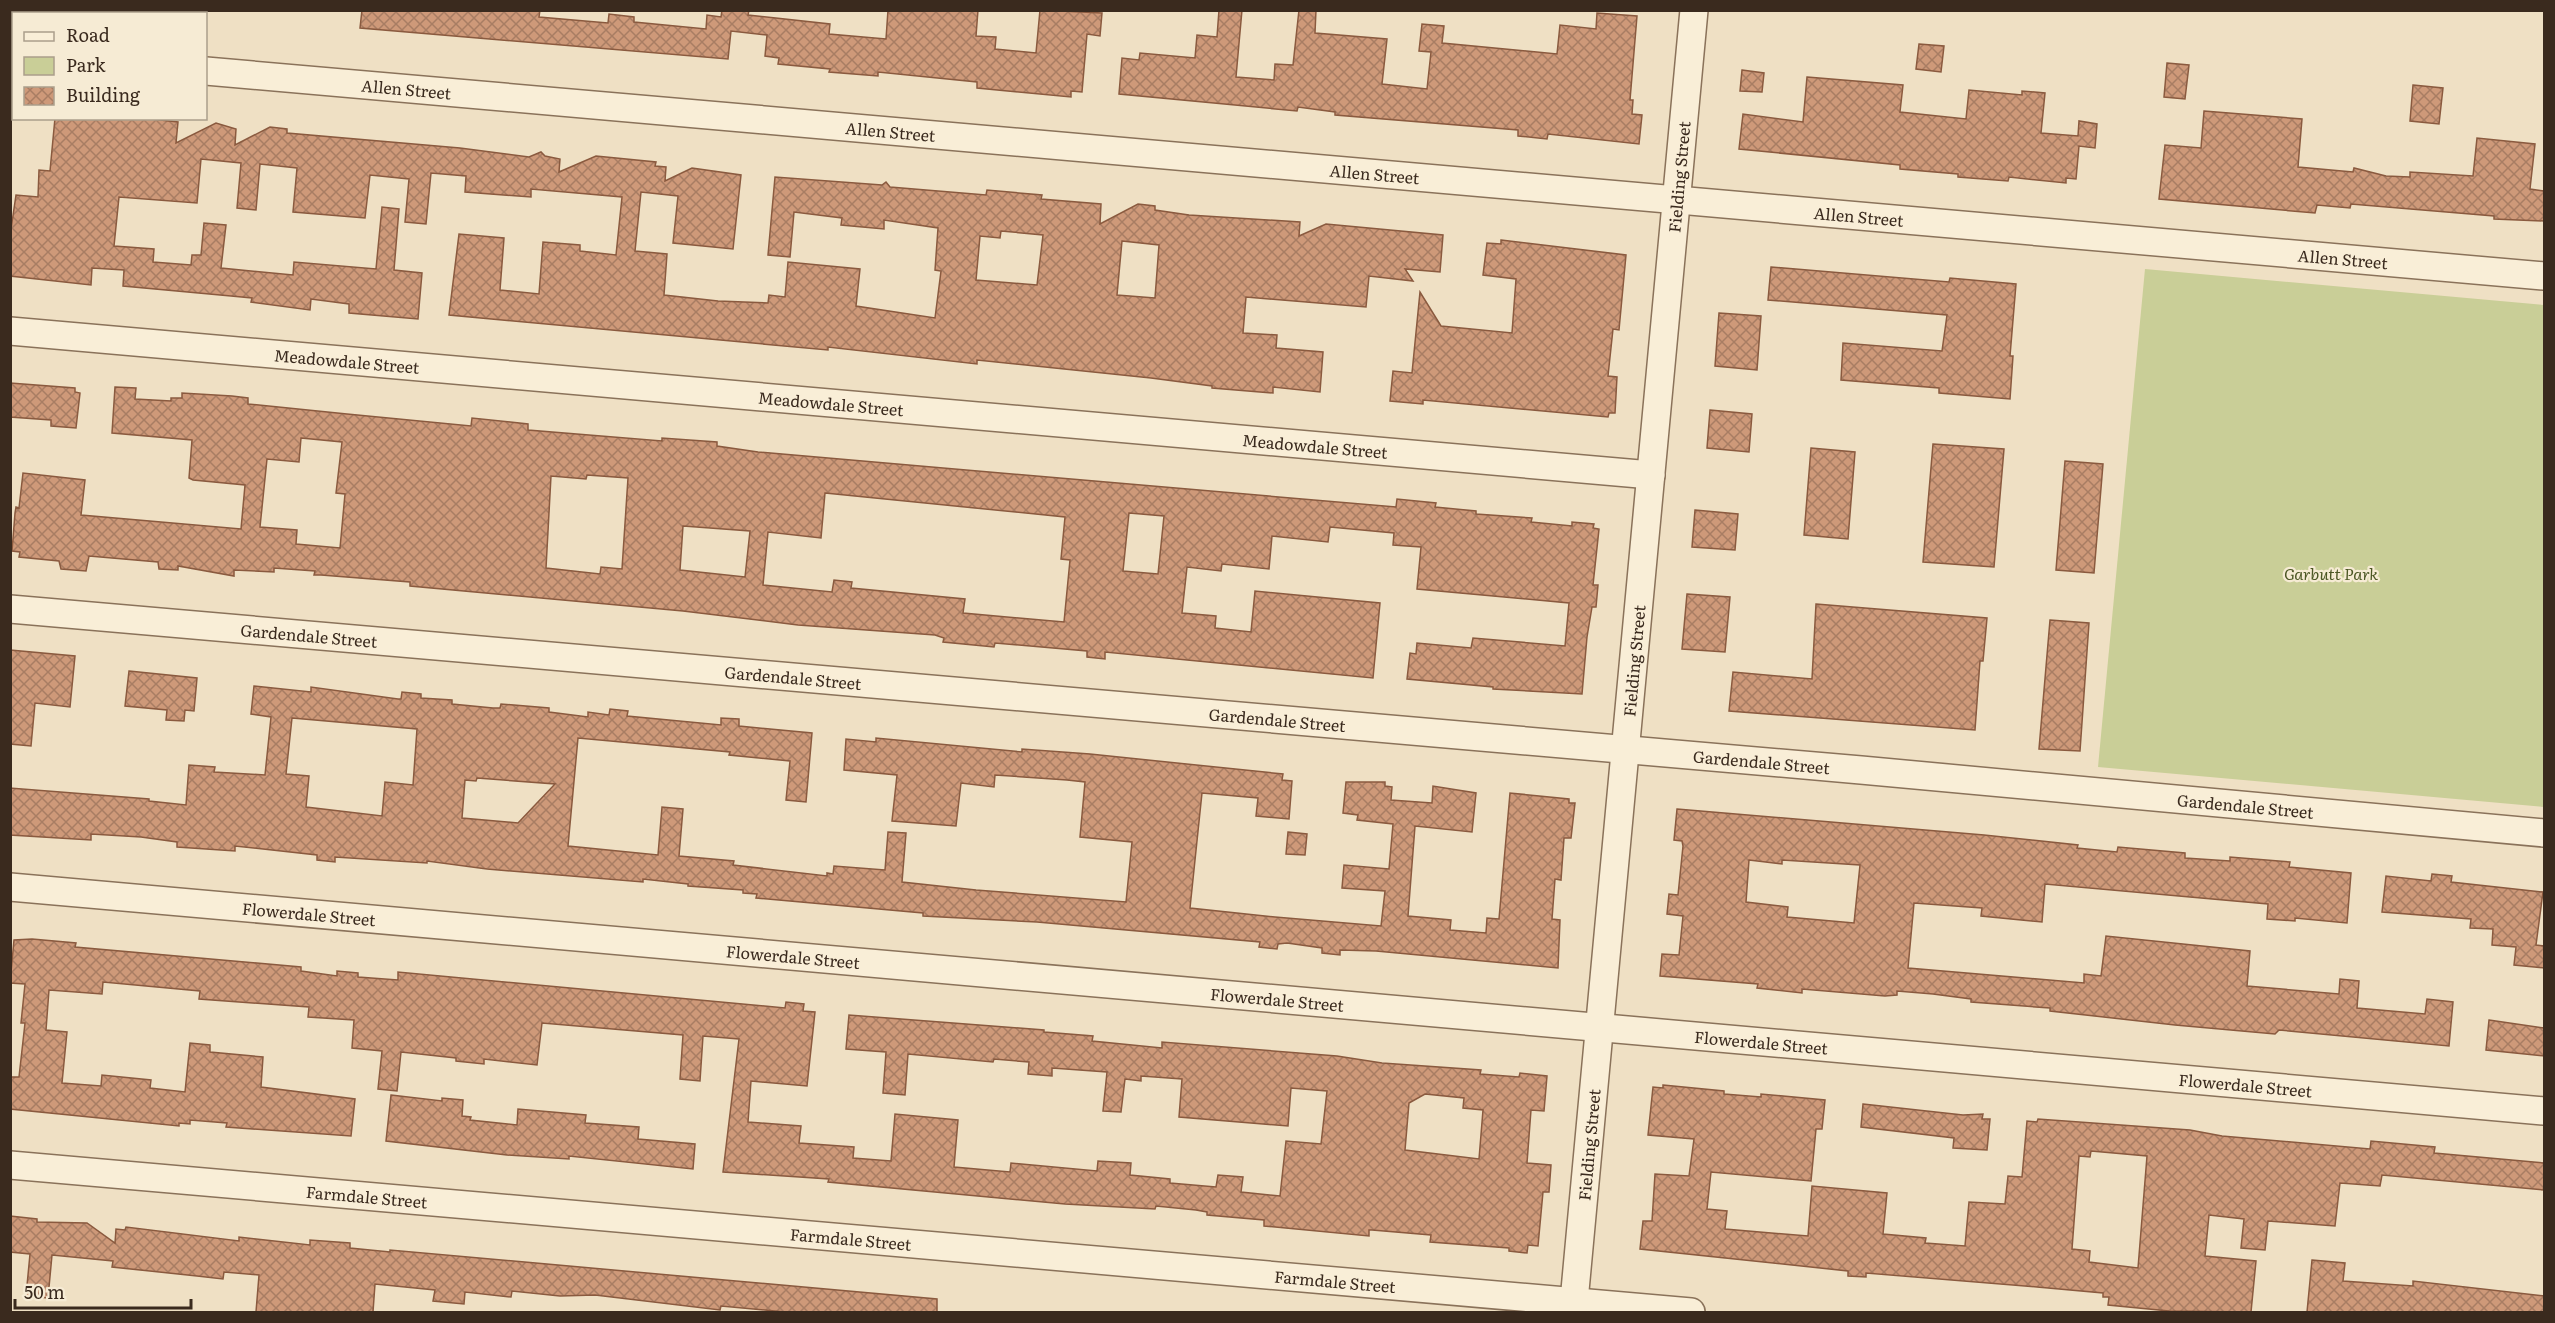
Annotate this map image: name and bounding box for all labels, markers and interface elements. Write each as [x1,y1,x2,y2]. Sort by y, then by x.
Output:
legend [12,12,207,120]
text: Road [66,21,110,48]
text: Park [66,51,107,78]
street label: Allen Street [360,73,453,104]
text: Building [66,81,141,108]
street label: Allen Street [844,115,937,147]
street label: Fielding Street [1661,119,1696,234]
street label: Allen Street [1329,158,1421,189]
street label: Allen Street [1813,200,1905,232]
street label: Allen Street [2297,242,2389,274]
street label: Meadowdale Street [273,342,421,379]
street label: Meadowdale Street [757,385,905,421]
street label: Meadowdale Street [1241,427,1389,464]
park label: Garbutt Park [2284,561,2378,585]
street label: Fielding Street [1616,603,1651,718]
street label: Gardendale Street [239,617,379,653]
street label: Gardendale Street [724,659,863,695]
street label: Gardendale Street [1208,701,1347,737]
street label: Gardendale Street [1692,743,1831,779]
street label: Gardendale Street [2176,787,2315,824]
street label: Flowerdale Street [241,896,377,931]
street label: Flowerdale Street [725,938,861,974]
street label: Flowerdale Street [1209,981,1345,1017]
street label: Flowerdale Street [1693,1024,1830,1060]
street label: Flowerdale Street [2177,1067,2314,1102]
street label: Fielding Street [1571,1087,1606,1202]
street label: Farmdale Street [305,1179,429,1213]
street label: Farmdale Street [789,1221,913,1256]
street label: Farmdale Street [1273,1264,1397,1298]
scale bar [15,1272,190,1310]
text: 50 m [24,1278,65,1305]

